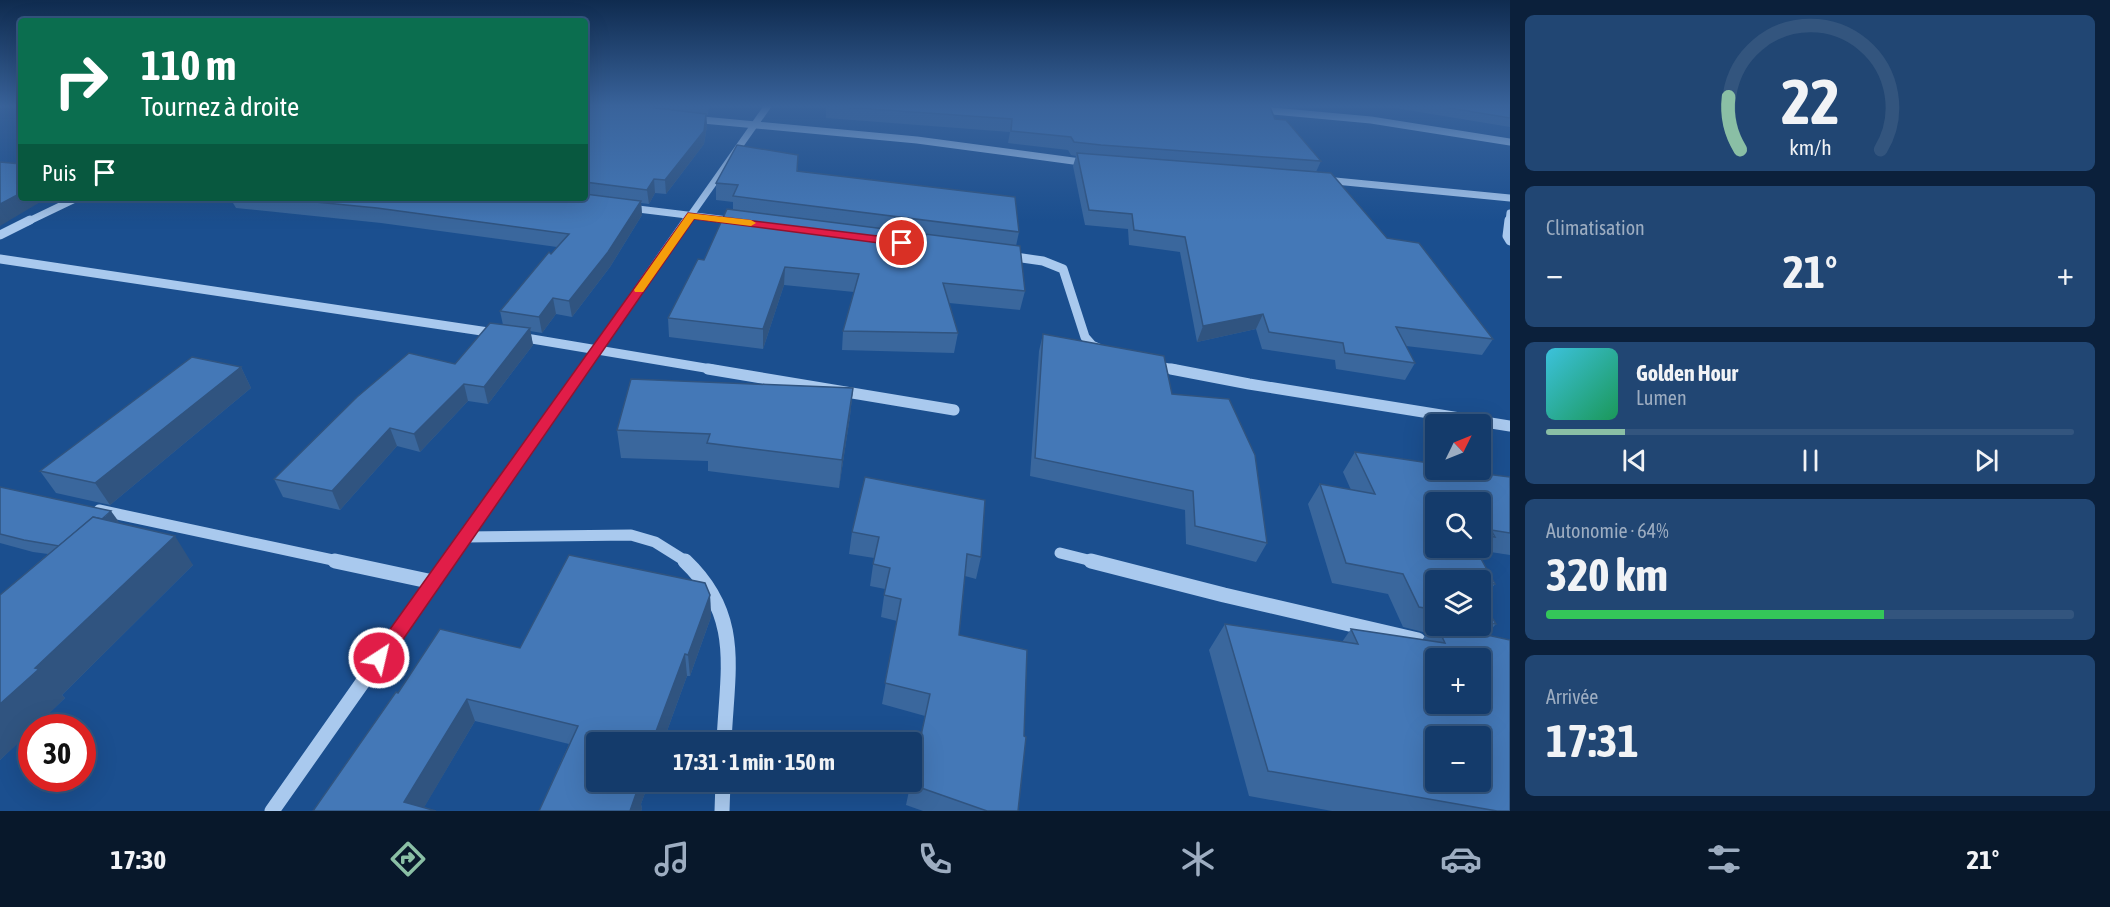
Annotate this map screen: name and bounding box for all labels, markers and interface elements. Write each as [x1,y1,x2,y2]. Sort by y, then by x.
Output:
text: 110 m [141,41,236,89]
icon: right [42,42,120,120]
text: 22 [1781,66,1839,137]
text: Tournez à droite [141,91,299,122]
text: km/h [1789,135,1831,160]
icon: arrive [88,156,121,189]
text: Puis [42,160,76,186]
text: Climatisation [1546,216,1645,239]
pin [876,217,927,268]
icon: arrive [885,226,918,259]
text: 21° [1783,246,1837,298]
text: − [1546,254,1563,292]
text: + [2057,254,2074,292]
text: Golden Hour [1636,360,1738,386]
text: Lumen [1636,386,1687,409]
north arrow [1425,414,1491,480]
map controls [1425,414,1491,792]
icon: previous [1618,444,1651,477]
icon: pause [1794,444,1827,477]
icon: next [1970,444,2003,477]
button: search [1425,492,1491,558]
text: Autonomie · 64% [1546,519,1669,542]
text: 320 km [1546,549,1668,601]
button: layers [1425,570,1491,636]
position arrow [347,626,411,690]
button: + [1425,648,1491,714]
text: Arrivée [1546,685,1598,708]
speed limit sign: 30 [18,714,96,792]
text: 17:31 [1546,715,1639,767]
button: − [1425,726,1491,792]
text: 17:31 · 1 min · 150 m [673,749,835,775]
icon: directions [387,838,429,880]
icon: music [651,838,693,880]
icon: phone [914,838,956,880]
icon: climate [1177,838,1219,880]
icon: car [1440,838,1482,880]
icon: filters [1703,838,1745,880]
text: 17:30 [111,844,166,875]
text: 21° [1966,844,1999,875]

